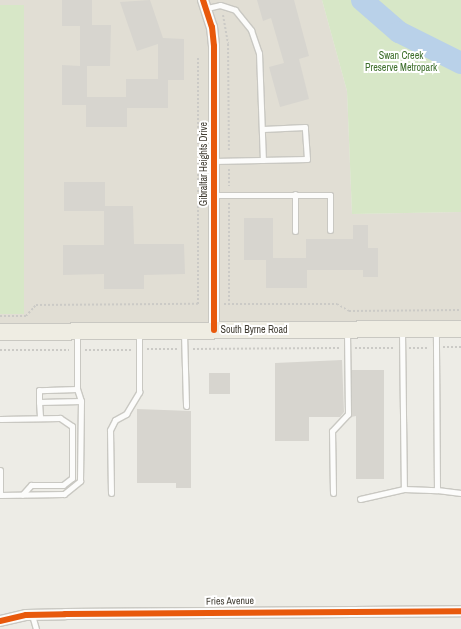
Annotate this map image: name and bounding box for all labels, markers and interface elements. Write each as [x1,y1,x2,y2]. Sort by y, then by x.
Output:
park label: Swan Creek Preserve Metropark [365,49,437,72]
street label: Gibraltar Heights Drive [198,122,210,206]
street label: South Byrne Road [220,324,288,336]
street label: Fries Avenue [206,595,254,607]

